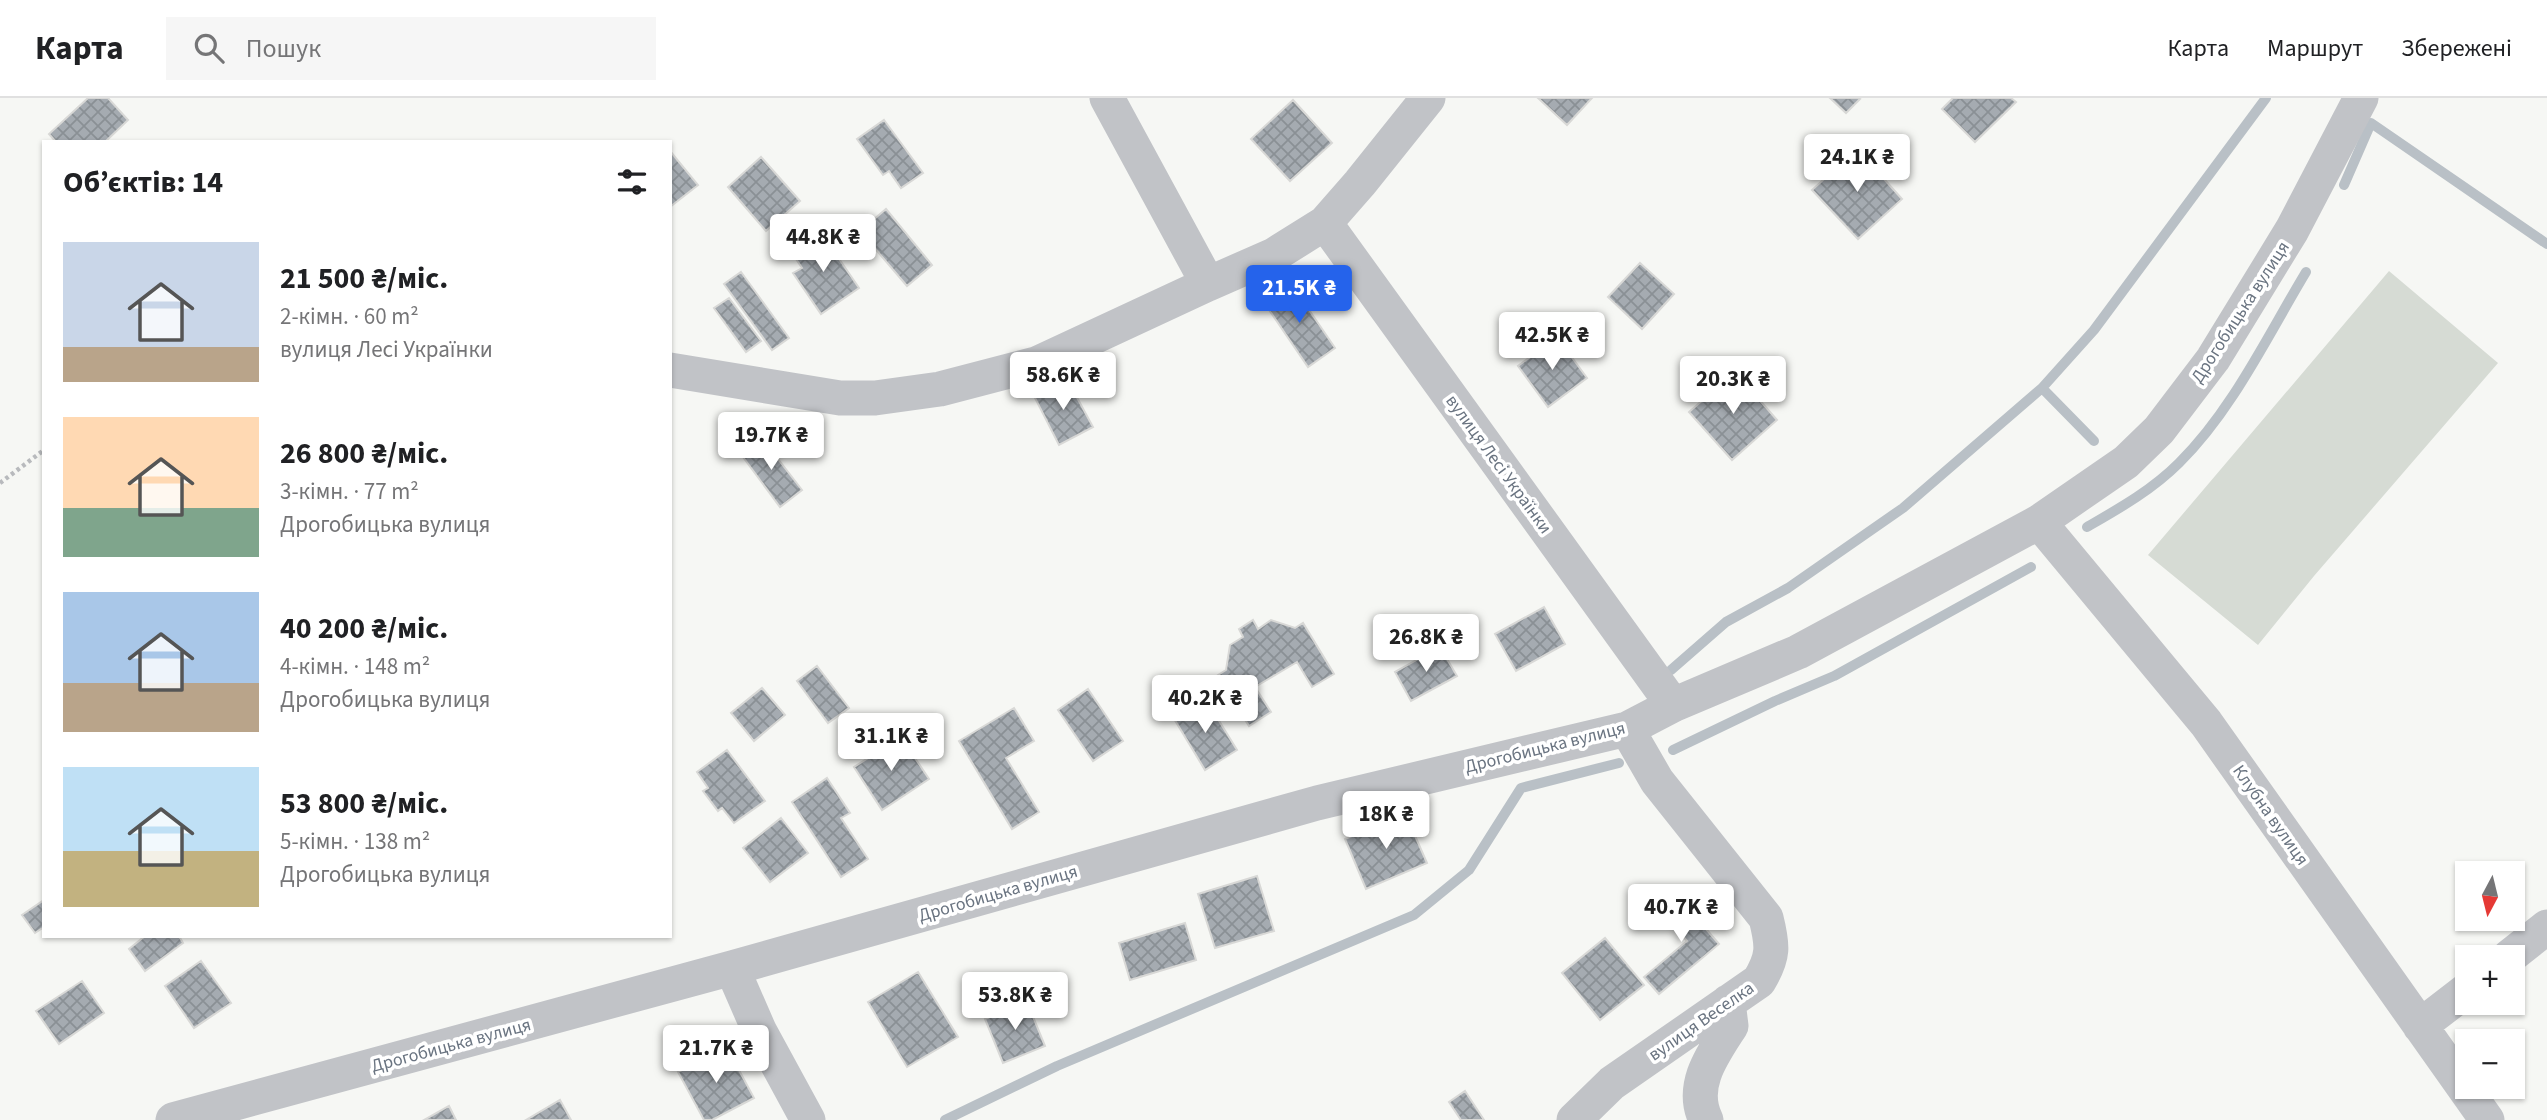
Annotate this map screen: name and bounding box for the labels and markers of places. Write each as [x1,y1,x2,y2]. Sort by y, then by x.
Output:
pin: 24.1K ₴ [1792,134,1922,194]
pin: 44.8K ₴ [758,214,888,274]
pin: 21.5K ₴ [1234,266,1364,325]
pin: 42.5K ₴ [1487,313,1617,372]
pin: 58.6K ₴ [998,352,1128,412]
pin: 20.3K ₴ [1668,356,1798,416]
pin: 19.7K ₴ [706,412,836,472]
pin: 26.8K ₴ [1361,614,1491,674]
pin: 40.2K ₴ [1140,676,1270,735]
pin: 31.1K ₴ [826,714,956,773]
pin: 18K ₴ [1337,792,1435,851]
pin: 40.7K ₴ [1616,884,1746,944]
pin: 53.8K ₴ [950,972,1080,1032]
pin: 21.7K ₴ [651,1026,781,1085]

